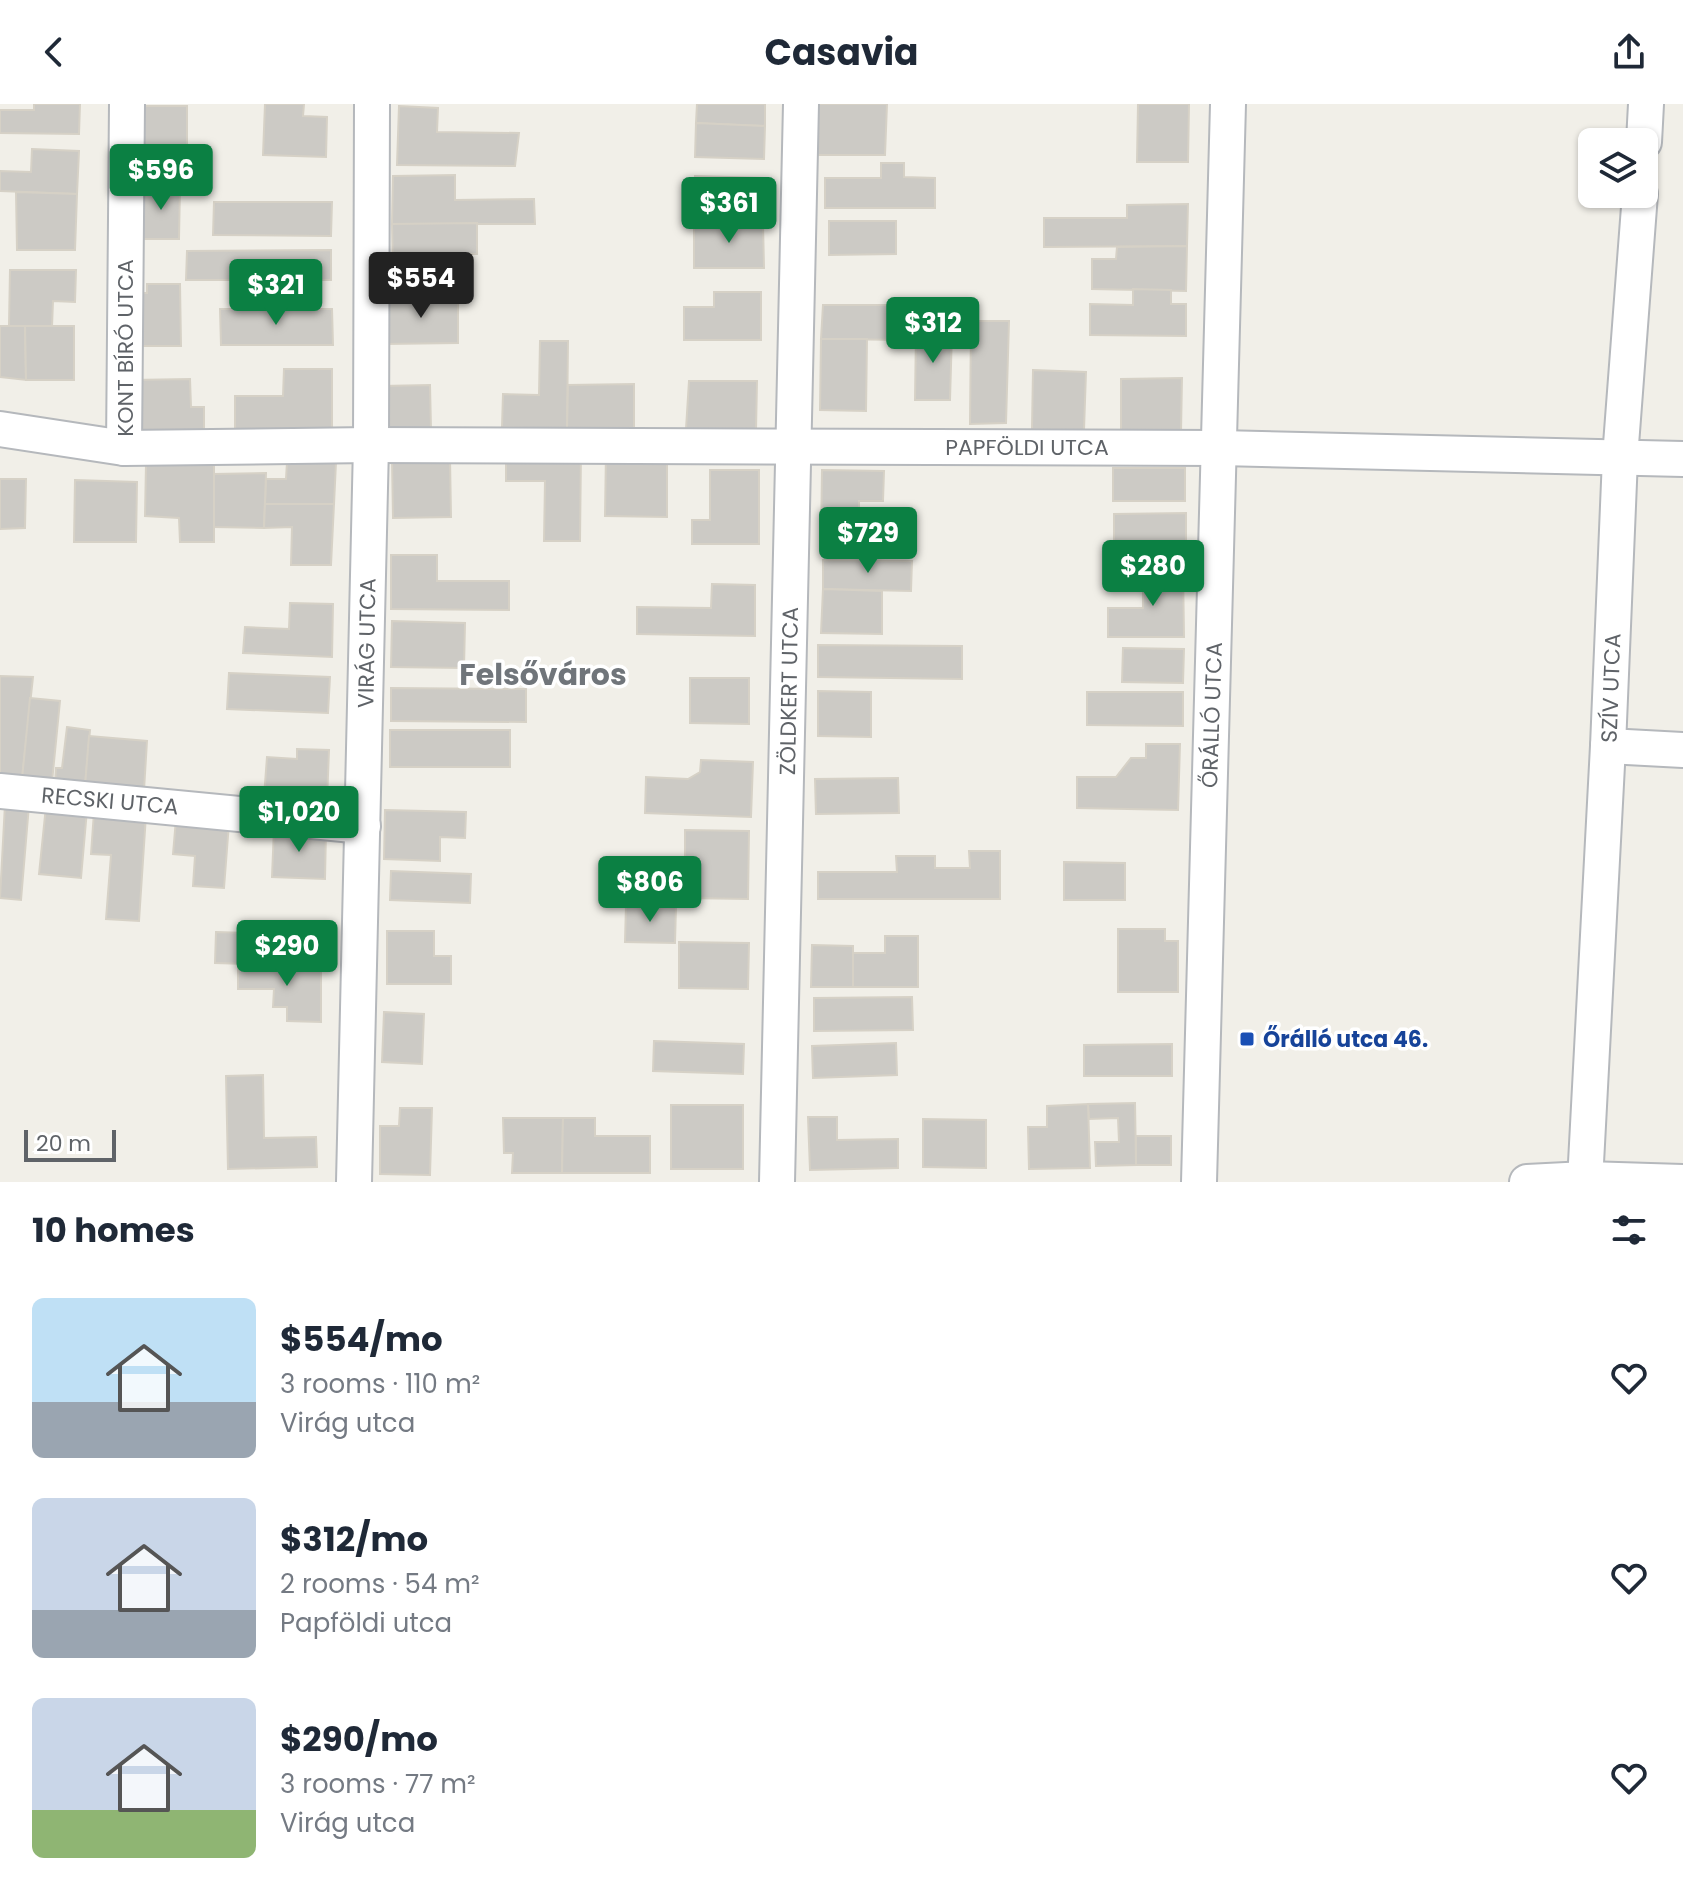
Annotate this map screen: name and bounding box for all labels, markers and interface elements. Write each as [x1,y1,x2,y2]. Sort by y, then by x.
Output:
text: Casavia [764,27,919,78]
icon: back [32,30,76,74]
icon: share [1607,30,1651,74]
map controls [1578,128,1658,208]
button: layers [1578,128,1658,208]
pin: $596 [114,144,208,212]
text: $596 [128,152,194,188]
pin: $361 [682,177,776,245]
text: $361 [699,185,759,221]
pin: $554 [374,252,468,320]
street label: KONT BÍRÓ UTCA [110,259,141,437]
pin: $321 [229,259,323,327]
text: $554 [387,260,455,296]
text: $321 [247,267,305,303]
pin: $312 [886,297,980,365]
text: $312 [904,305,962,341]
street label: PAPFÖLDI UTCA [945,432,1109,463]
pin: $729 [821,507,915,575]
text: $729 [837,515,899,551]
pin: $280 [1106,540,1200,608]
text: $280 [1120,548,1186,584]
street label: VIRÁG UTCA [350,578,384,708]
street label: ZÖLDKERT UTCA [772,606,806,775]
street label: SZÍV UTCA [1594,633,1628,743]
street label: ŐRÁLLÓ UTCA [1194,641,1230,789]
district label: Felsőváros [459,653,627,696]
street label: RECSKI UTCA [40,780,180,822]
pin: $1,020 [234,786,364,854]
text: $1,020 [257,794,341,830]
pin: $806 [603,856,697,924]
text: $806 [616,864,684,900]
pin: $290 [240,920,334,988]
text: $290 [255,928,319,964]
place label: Őrálló utca 46. [1263,1024,1428,1055]
marker: Őrálló utca 46. [1238,1030,1256,1048]
scale bar [24,1126,116,1162]
text: 20 m [36,1128,91,1159]
text: 10 homes [32,1206,195,1254]
icon: filters [1607,1208,1651,1252]
text: $554/mo [280,1315,443,1363]
icon: home [96,1330,192,1426]
icon: heart [1607,1356,1651,1400]
text: 3 rooms · 110 m² [280,1366,480,1402]
text: Virág utca [280,1405,415,1441]
text: $312/mo [280,1515,428,1563]
icon: home [96,1530,192,1626]
icon: heart [1607,1556,1651,1600]
text: 2 rooms · 54 m² [280,1566,480,1602]
text: Papföldi utca [280,1605,452,1641]
text: $290/mo [280,1715,438,1763]
icon: home [96,1730,192,1826]
icon: heart [1607,1756,1651,1800]
text: 3 rooms · 77 m² [280,1766,476,1802]
text: Virág utca [280,1805,415,1841]

